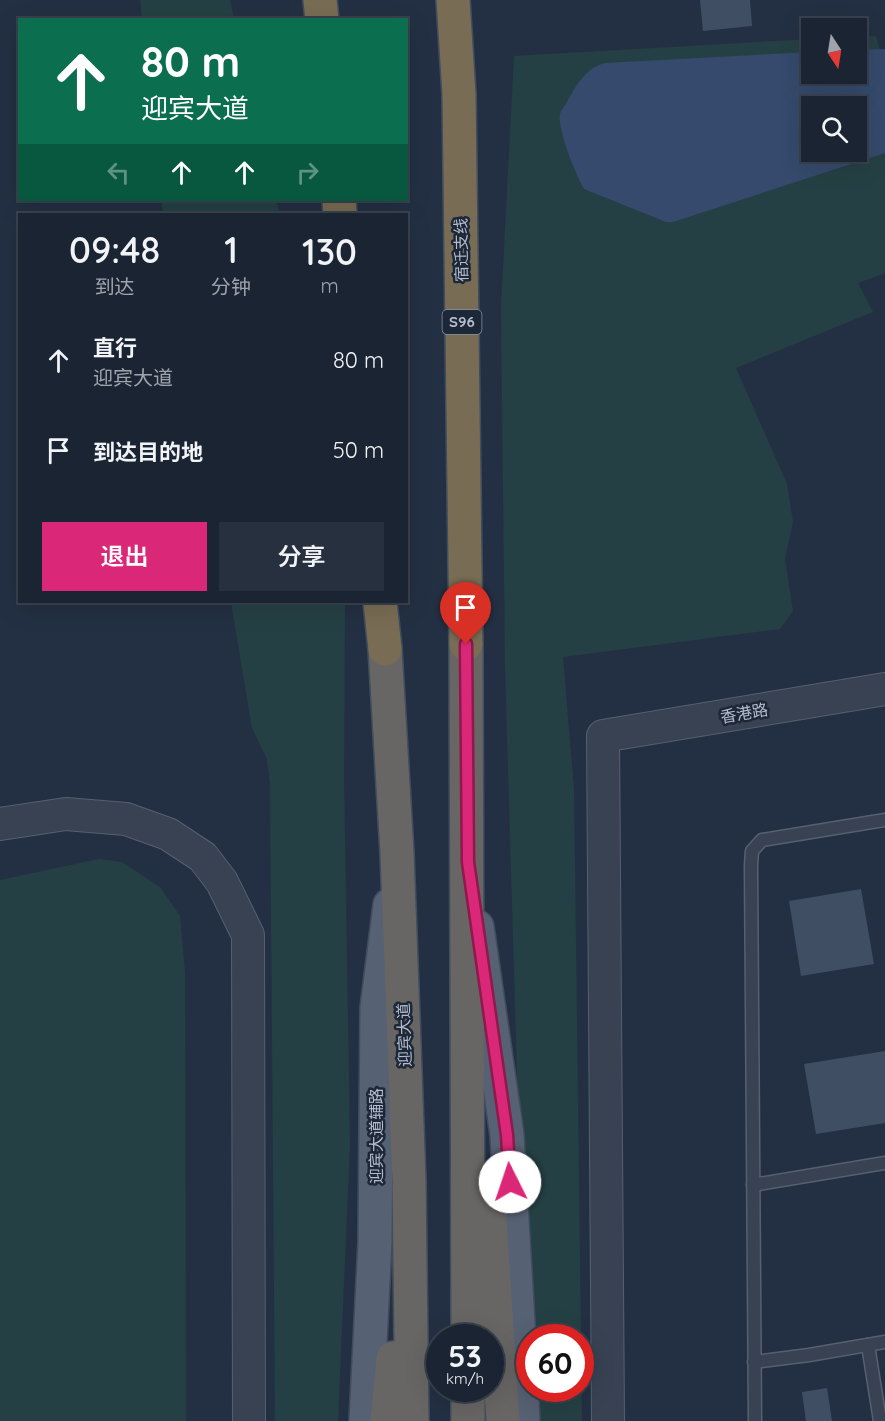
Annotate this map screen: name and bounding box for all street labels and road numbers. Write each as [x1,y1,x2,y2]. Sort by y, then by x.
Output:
street label: 宿迁支线 [450,218,472,282]
road number: S96 [442,310,482,334]
street label: 香港路 [719,699,769,727]
street label: 迎宾大道 [393,1003,415,1067]
street label: 迎宾大道辅路 [366,1088,386,1184]

